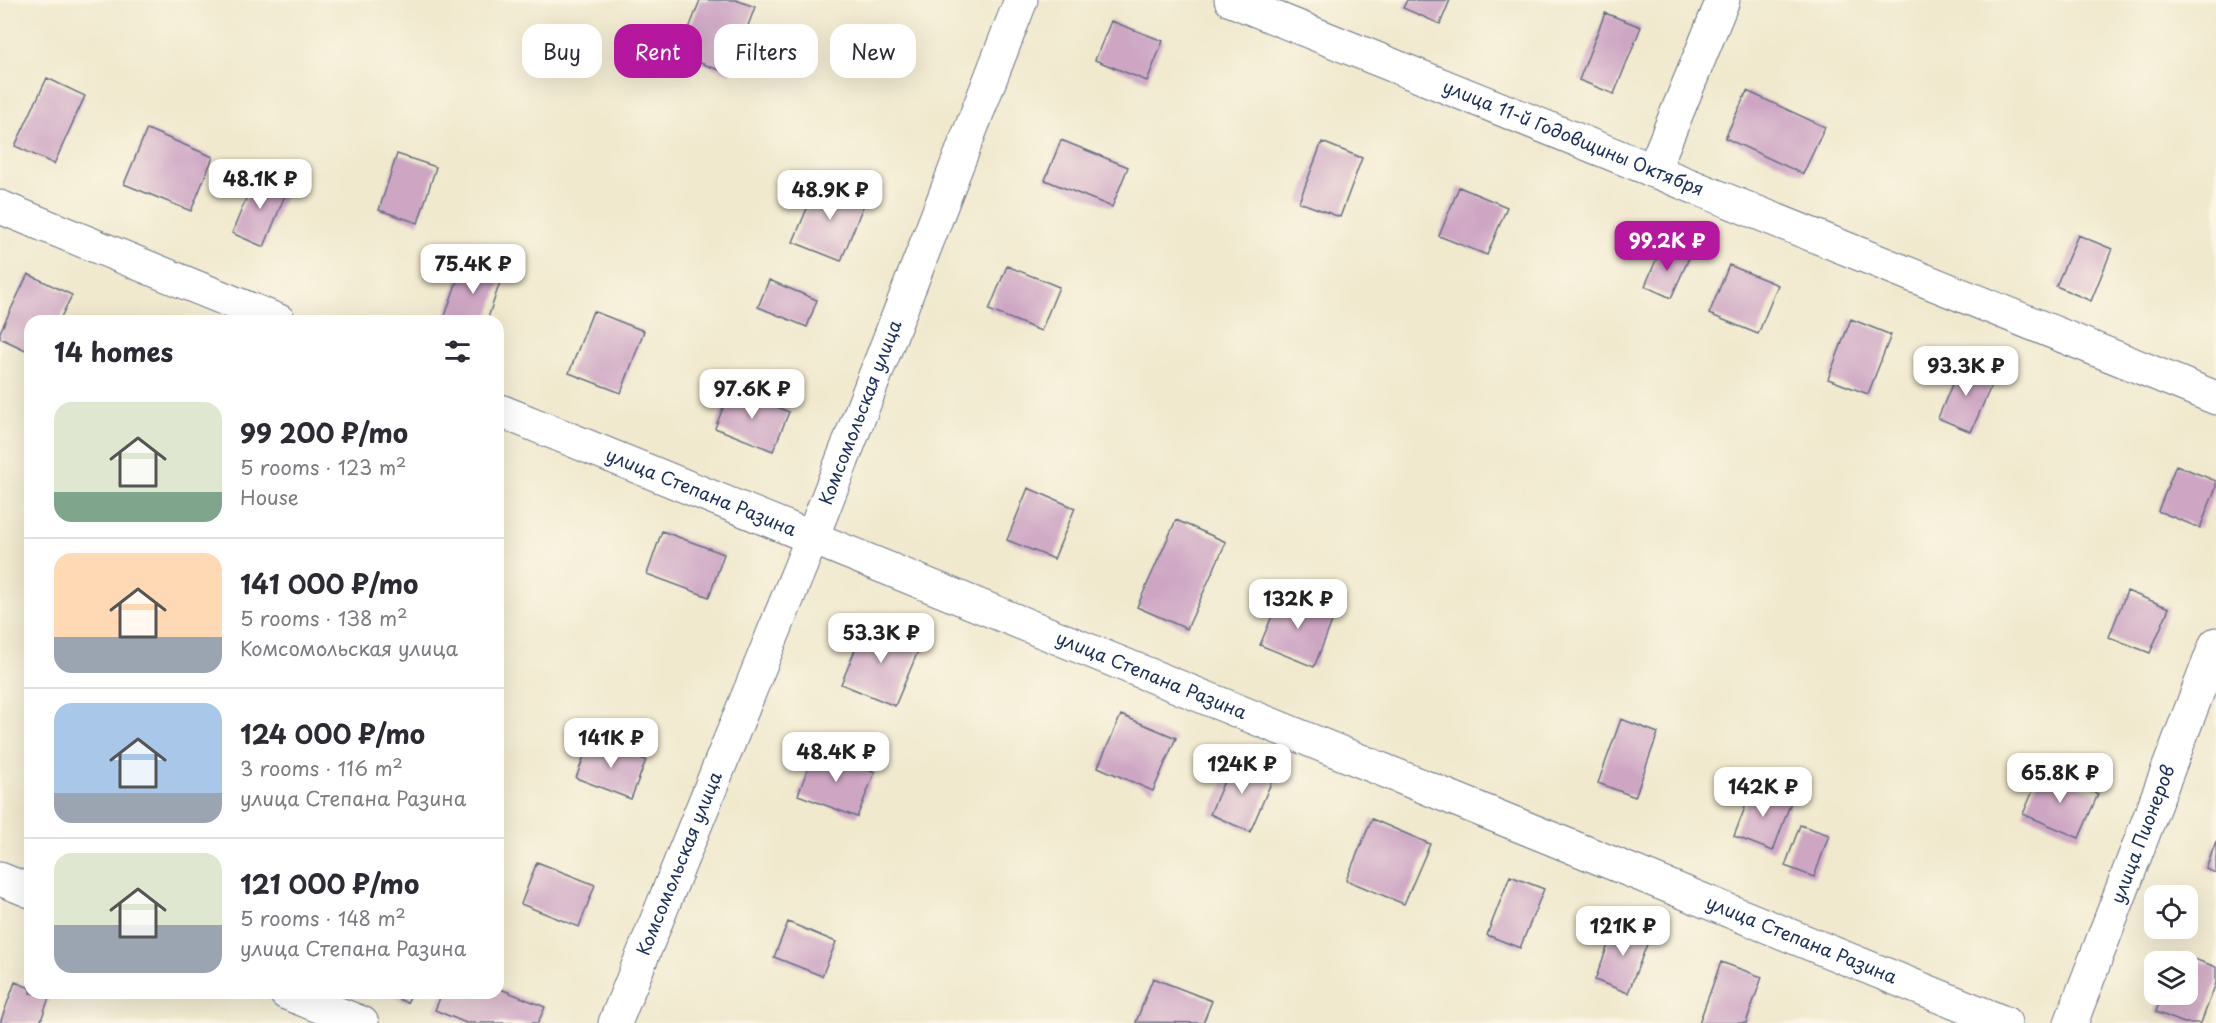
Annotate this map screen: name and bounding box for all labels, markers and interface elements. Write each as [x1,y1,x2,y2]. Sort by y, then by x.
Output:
chip: Buy [522,24,602,78]
chip: Rent [614,24,702,78]
chip: Filters [714,24,818,78]
chip: New [830,24,916,78]
street label: улица 11-й Годовщины Октября [1439,72,1708,202]
pin: 48.1K ₽ [205,159,315,210]
text: 48.1K ₽ [223,163,297,193]
pin: 48.9K ₽ [775,170,885,221]
text: 48.9K ₽ [791,174,869,204]
pin: 99.2K ₽ [1612,221,1722,272]
text: 99.2K ₽ [1629,225,1705,255]
pin: 75.4K ₽ [418,244,528,295]
text: 75.4K ₽ [435,248,511,278]
street label: Комсомольская улица [811,315,908,508]
text: 14 homes [54,332,173,371]
icon: filters [441,335,474,368]
pin: 93.3K ₽ [1911,346,2021,397]
text: 93.3K ₽ [1927,350,2005,380]
pin: 97.6K ₽ [697,369,807,420]
text: 97.6K ₽ [713,373,791,403]
text: 99 200 ₽/mo [240,413,408,452]
icon: home [102,426,174,498]
street label: улица Степана Разина [602,440,802,542]
text: 5 rooms · 123 m² [240,452,406,482]
text: House [240,482,299,512]
text: 141 000 ₽/mo [240,564,418,603]
icon: home [102,577,174,649]
pin: 132K ₽ [1249,579,1347,630]
text: 132K ₽ [1263,583,1333,613]
text: 5 rooms · 138 m² [240,603,408,633]
pin: 53.3K ₽ [826,613,936,664]
text: 53.3K ₽ [842,617,920,647]
street label: улица Степана Разина [1052,623,1252,725]
text: Комсомольская улица [240,633,458,663]
text: 124 000 ₽/mo [240,714,425,753]
pin: 141K ₽ [562,718,660,769]
text: 141K ₽ [578,722,644,752]
icon: home [102,727,174,799]
pin: 48.4K ₽ [781,732,891,783]
text: 48.4K ₽ [796,736,876,766]
pin: 124K ₽ [1193,744,1291,795]
text: 124K ₽ [1207,748,1277,778]
text: 3 rooms · 116 m² [240,753,403,783]
pin: 65.8K ₽ [2005,753,2115,804]
text: 65.8K ₽ [2021,757,2099,787]
street label: улица Пионеров [2103,761,2181,907]
street label: Комсомольская улица [629,766,728,959]
pin: 142K ₽ [1714,767,1812,818]
text: 142K ₽ [1728,771,1798,801]
text: улица Степана Разина [240,783,466,813]
text: 121 000 ₽/mo [240,864,419,903]
icon: home [102,877,174,949]
map controls [2144,885,2198,1005]
button: locate [2144,885,2198,939]
street label: улица Степана Разина [1702,888,1902,990]
text: 5 rooms · 148 m² [240,903,406,933]
pin: 121K ₽ [1574,906,1672,957]
text: 121K ₽ [1590,910,1656,940]
text: улица Степана Разина [240,933,466,963]
button: layers [2144,951,2198,1005]

